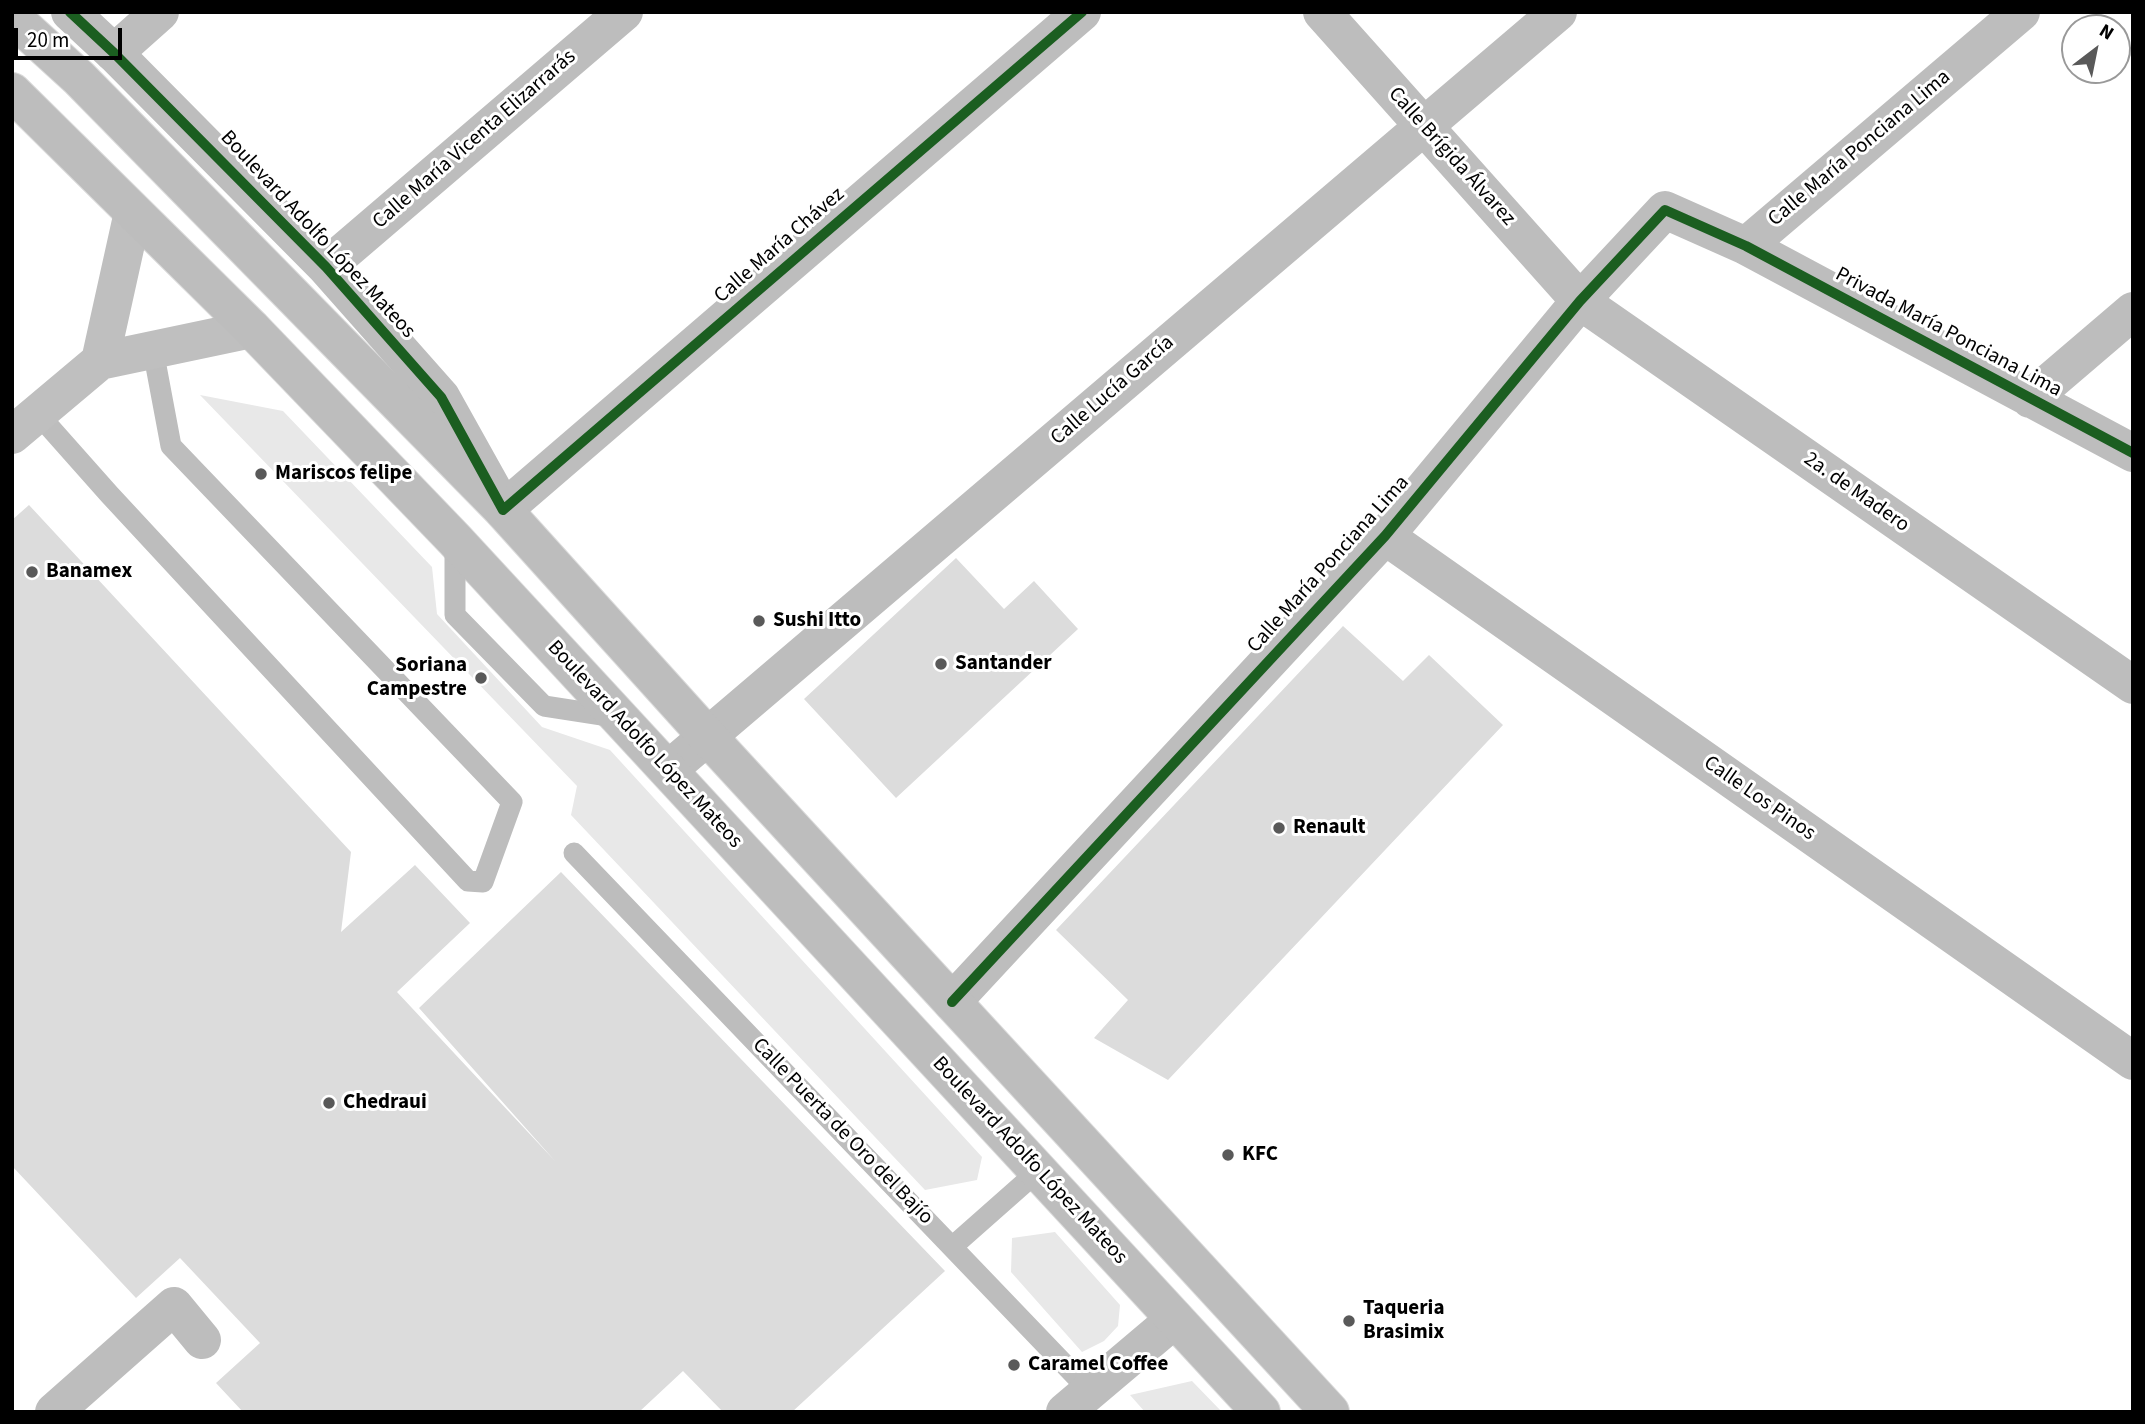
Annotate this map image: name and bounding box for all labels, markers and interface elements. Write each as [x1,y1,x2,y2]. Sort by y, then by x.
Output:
scale bar [18,14,126,58]
north arrow [2061,14,2131,84]
text: N [2094,18,2119,47]
text: 20 m [27,25,69,55]
street label: Calle María Vicenta Elizarrarás [368,45,582,235]
street label: Calle María Ponciana Lima [1764,65,1956,233]
street label: Calle Brígida Álvarez [1382,82,1520,232]
street label: Boulevard Adolfo López Mateos [214,126,420,344]
street label: Calle María Chávez [710,183,850,309]
street label: Privada María Ponciana Lima [1830,262,2066,404]
street label: Calle Lucía García [1046,331,1180,451]
street label: 2a. de Madero [1798,447,1914,539]
place label: Mariscos felipe [275,461,412,487]
marker: Mariscos felipe [253,466,269,482]
street label: Calle María Ponciana Lima [1243,471,1415,659]
place label: Banamex [46,559,132,585]
marker: Banamex [24,564,40,580]
place label: Sushi Itto [773,608,861,634]
marker: Sushi Itto [751,613,767,629]
street label: Boulevard Adolfo López Mateos [541,636,747,854]
place label: Santander [955,651,1052,677]
place label: Soriana Campestre [367,653,467,703]
marker: Santander [933,656,949,672]
marker: Soriana Campestre [473,670,489,686]
street label: Calle Los Pinos [1698,751,1820,847]
place label: Renault [1293,815,1366,841]
marker: Renault [1271,820,1287,836]
street label: Calle Puerta de Oro del Bajío [746,1034,938,1230]
street label: Boulevard Adolfo López Mateos [926,1052,1132,1270]
place label: Chedraui [343,1090,427,1116]
marker: Chedraui [321,1095,337,1111]
place label: KFC [1242,1142,1278,1168]
marker: KFC [1220,1147,1236,1163]
place label: Taqueria Brasimix [1363,1296,1444,1346]
marker: Taqueria Brasimix [1341,1313,1357,1329]
place label: Caramel Coffee [1028,1352,1168,1378]
marker: Caramel Coffee [1006,1357,1022,1373]

